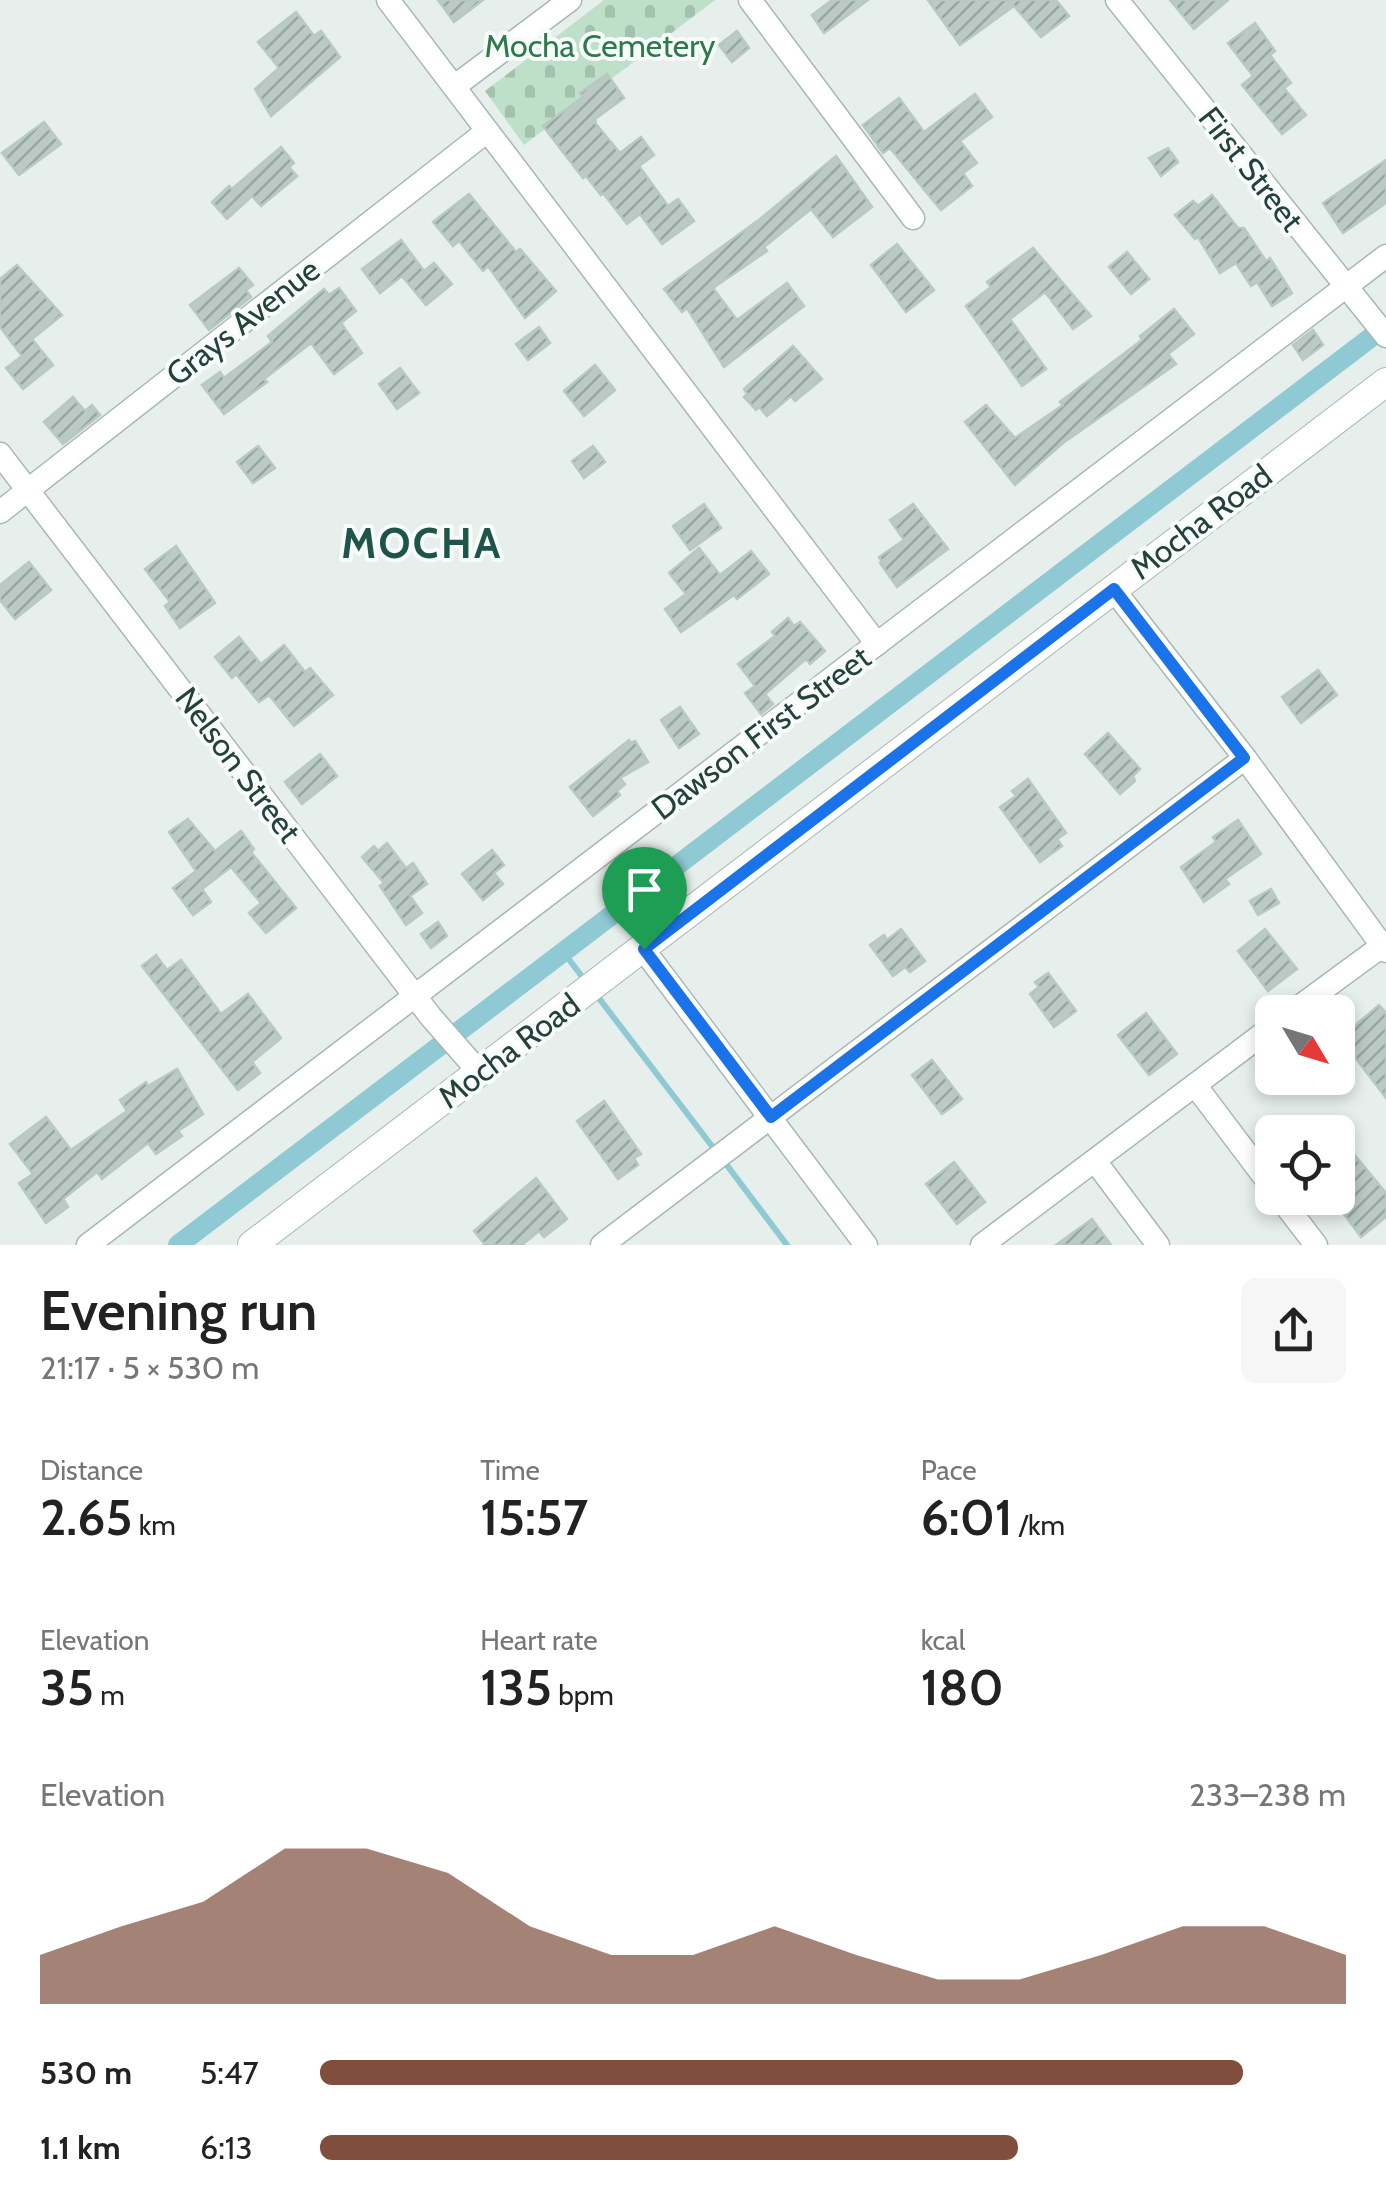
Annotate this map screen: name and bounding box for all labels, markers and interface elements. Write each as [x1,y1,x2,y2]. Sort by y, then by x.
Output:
park label: Mocha Cemetery [484,26,716,65]
street label: First Street [1191,99,1312,239]
street label: Grays Avenue [158,250,327,394]
street label: Mocha Road [1122,456,1279,587]
district label: MOCHA [341,517,503,569]
street label: Dawson First Street [644,637,878,828]
street label: Nelson Street [167,679,310,850]
pin [602,847,687,950]
icon: arrive [617,862,672,917]
street label: Mocha Road [430,985,587,1116]
north arrow [1255,995,1355,1095]
map controls [1255,995,1355,1215]
button: locate [1255,1115,1355,1215]
text: Evening run [40,1277,317,1344]
button: share [1241,1278,1346,1383]
text: 21:17 · 5 × 530 m [40,1348,259,1387]
text: Distance [40,1453,143,1487]
text: Time [480,1453,540,1487]
text: Pace [921,1453,977,1487]
text: 2.65 [40,1487,132,1548]
text: 15:57 [480,1487,588,1548]
text: 6:01 [921,1487,1013,1548]
text: km [132,1508,176,1542]
text: /km [1013,1508,1065,1542]
text: Elevation [40,1623,149,1657]
text: Heart rate [480,1623,598,1657]
text: kcal [921,1623,965,1657]
text: 35 [40,1657,94,1718]
text: 135 [480,1657,552,1718]
text: 180 [921,1657,1004,1718]
text: m [94,1678,125,1712]
text: bpm [552,1678,614,1712]
text: Elevation [40,1775,165,1814]
text: 233–238 m [1189,1775,1346,1814]
text: 530 m [40,2053,132,2092]
text: 5:47 [200,2053,259,2092]
text: 1.1 km [40,2128,121,2167]
text: 6:13 [200,2128,253,2167]

